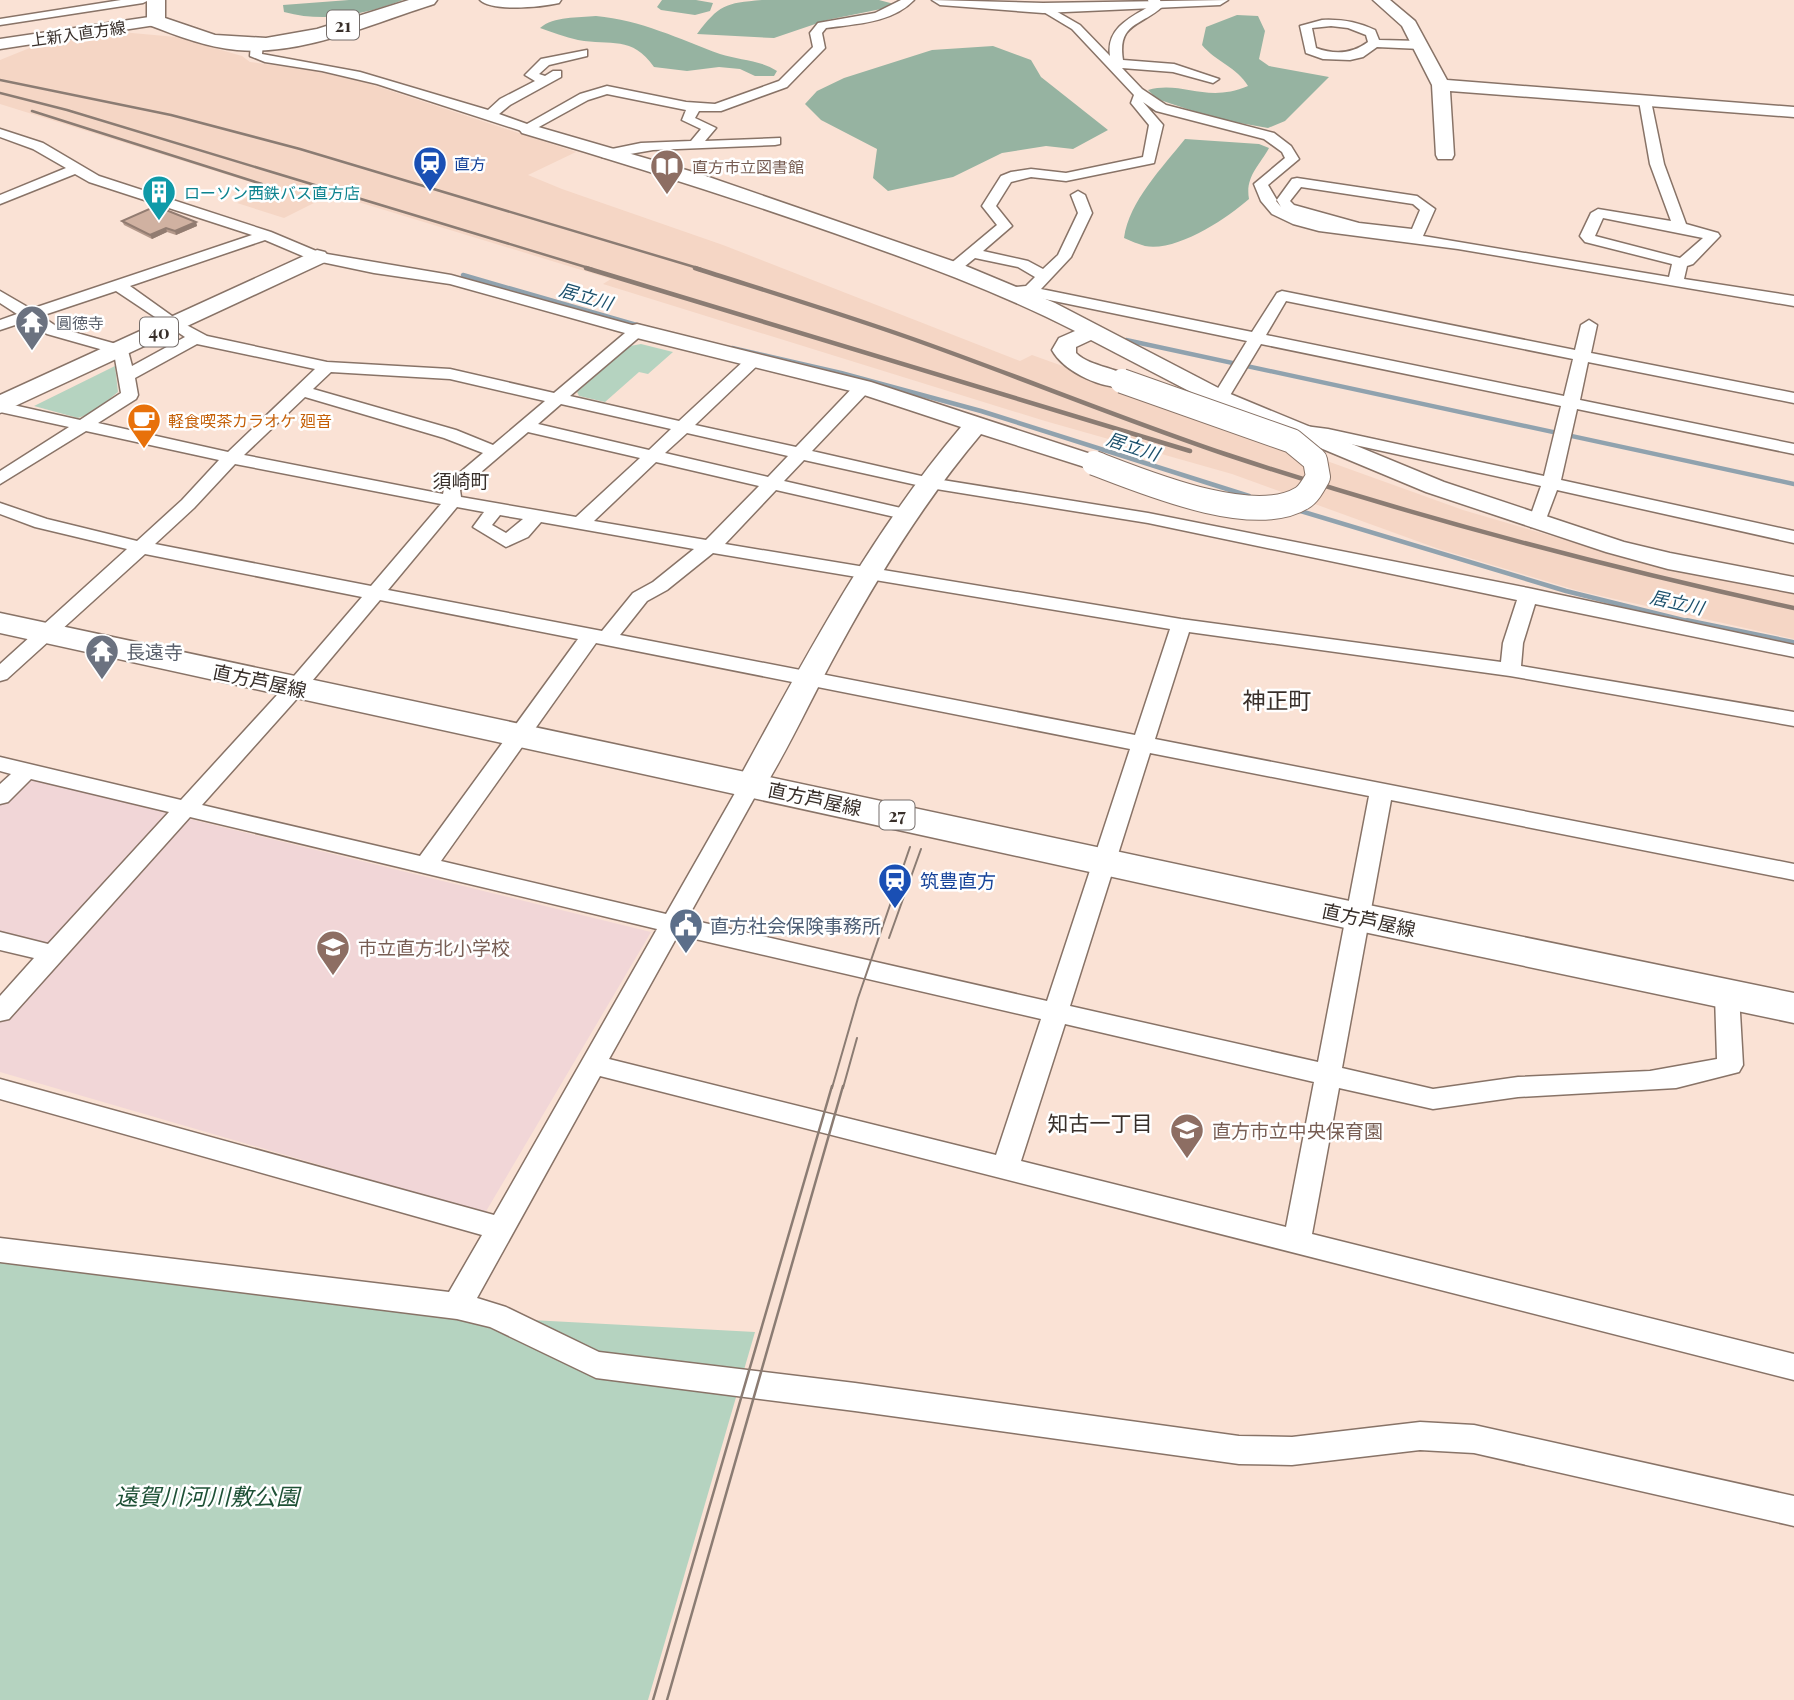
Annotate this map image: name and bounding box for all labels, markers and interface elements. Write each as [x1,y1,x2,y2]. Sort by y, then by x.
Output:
road number: 21 [327,10,359,40]
street label: 上新入直方線 [29,16,127,50]
station icon: 直方 [411,144,449,193]
library icon: 直方市立図書館 [648,147,686,196]
place label: 直方 [454,153,486,174]
place label: 直方市立図書館 [692,156,804,177]
building icon: ローソン西鉄バス直方店 [140,173,178,222]
place label: ローソン西鉄バス直方店 [184,182,360,203]
water label: 居立川 [557,277,617,316]
temple icon: 圓徳寺 [13,303,51,352]
place label: 圓徳寺 [56,312,104,333]
road number: 40 [140,318,178,346]
cafe icon: 軽食喫茶カラオケ 廻音 [125,401,163,450]
place label: 軽食喫茶カラオケ 廻音 [168,410,332,431]
water label: 居立川 [1104,426,1164,466]
district label: 須崎町 [432,467,490,493]
water label: 居立川 [1648,584,1708,620]
temple icon: 長遠寺 [83,632,121,681]
place label: 長遠寺 [126,638,183,664]
street label: 直方芦屋線 [211,657,309,703]
district label: 神正町 [1243,684,1312,715]
street label: 直方芦屋線 [766,775,864,821]
road number: 27 [880,800,914,830]
station icon: 筑豊直方 [876,861,914,910]
place label: 筑豊直方 [920,867,996,893]
street label: 直方芦屋線 [1320,896,1418,942]
public building icon: 直方社会保険事務所 [667,906,705,955]
place label: 直方社会保険事務所 [710,912,881,938]
school or university icon: 市立直方北小学校 [314,928,352,977]
place label: 市立直方北小学校 [358,934,510,960]
district label: 知古一丁目 [1048,1108,1153,1136]
school or university icon: 直方市立中央保育園 [1168,1111,1206,1160]
place label: 直方市立中央保育園 [1212,1117,1383,1143]
park label: 遠賀川河川敷公園 [115,1480,302,1511]

